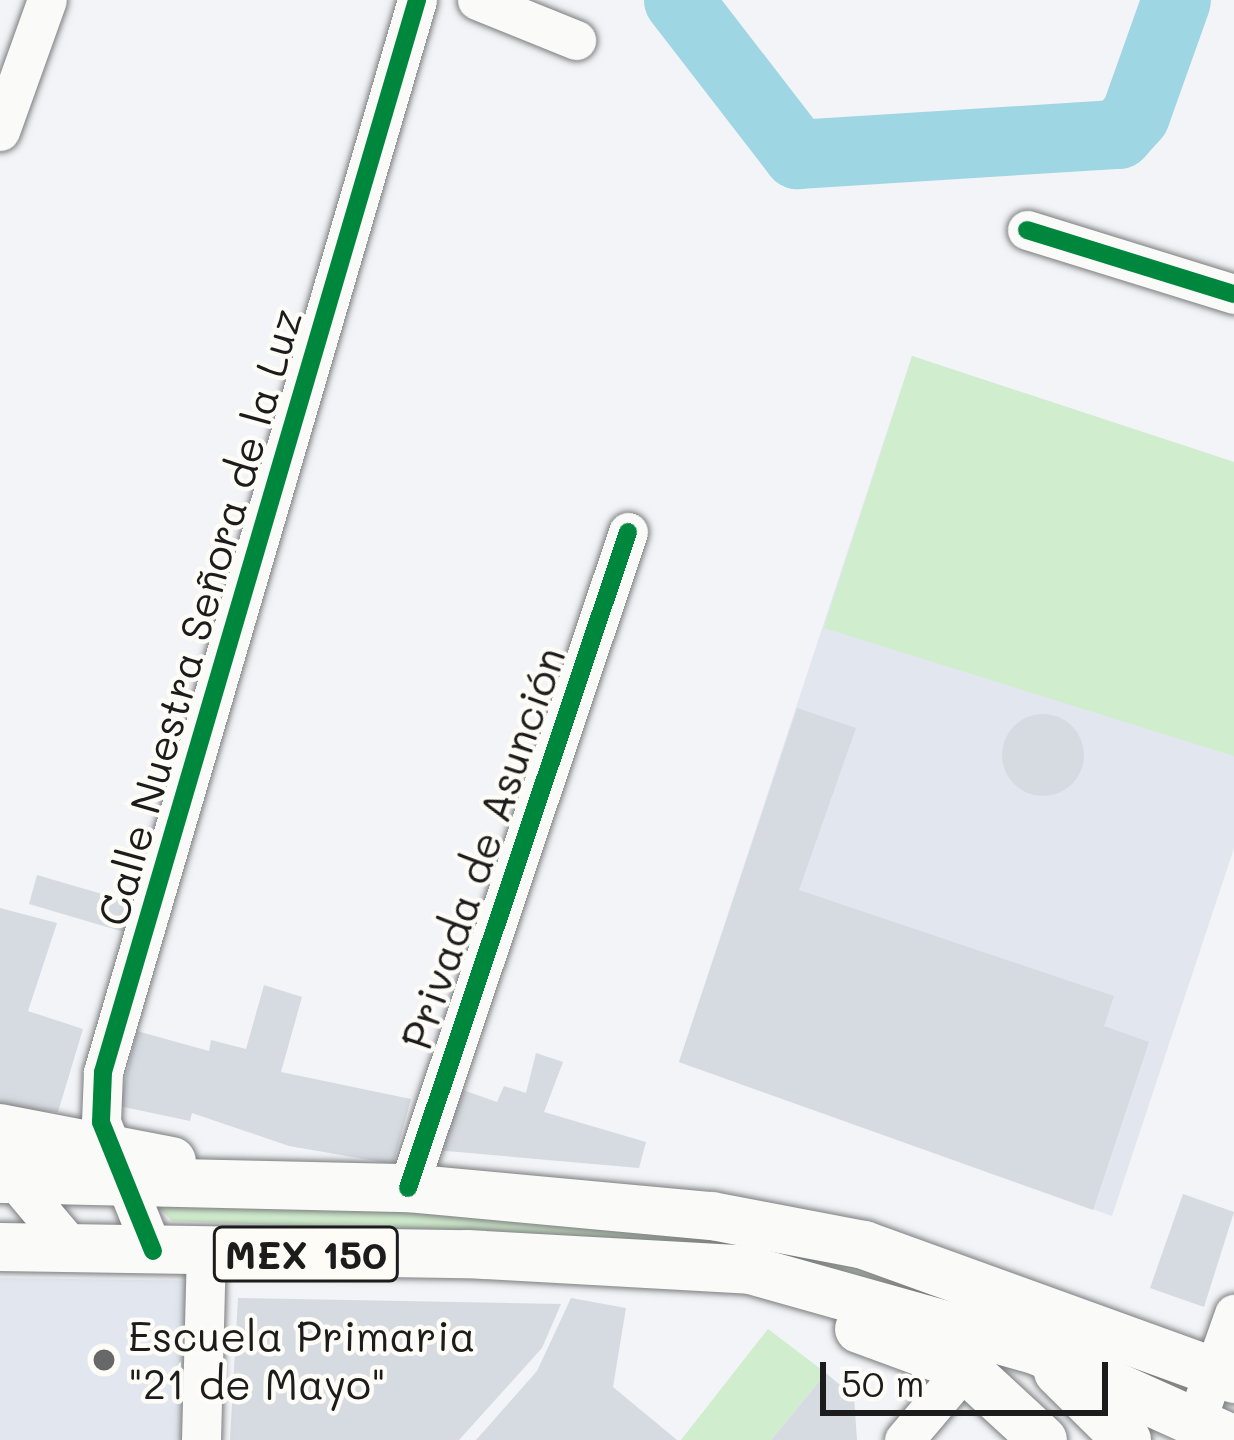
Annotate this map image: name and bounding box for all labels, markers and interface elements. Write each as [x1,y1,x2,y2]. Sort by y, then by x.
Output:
street label: Calle Nuestra Señora de la Luz [87,303,311,931]
street label: Privada de Asunción [391,640,575,1056]
road number: MEX 150 [210,1221,402,1287]
place label: Escuela Primaria "21 de Mayo" [128,1311,476,1410]
scale bar [826,1338,1114,1412]
marker: Escuela Primaria "21 de Mayo" [91,1347,117,1373]
text: 50 m [841,1359,924,1406]

